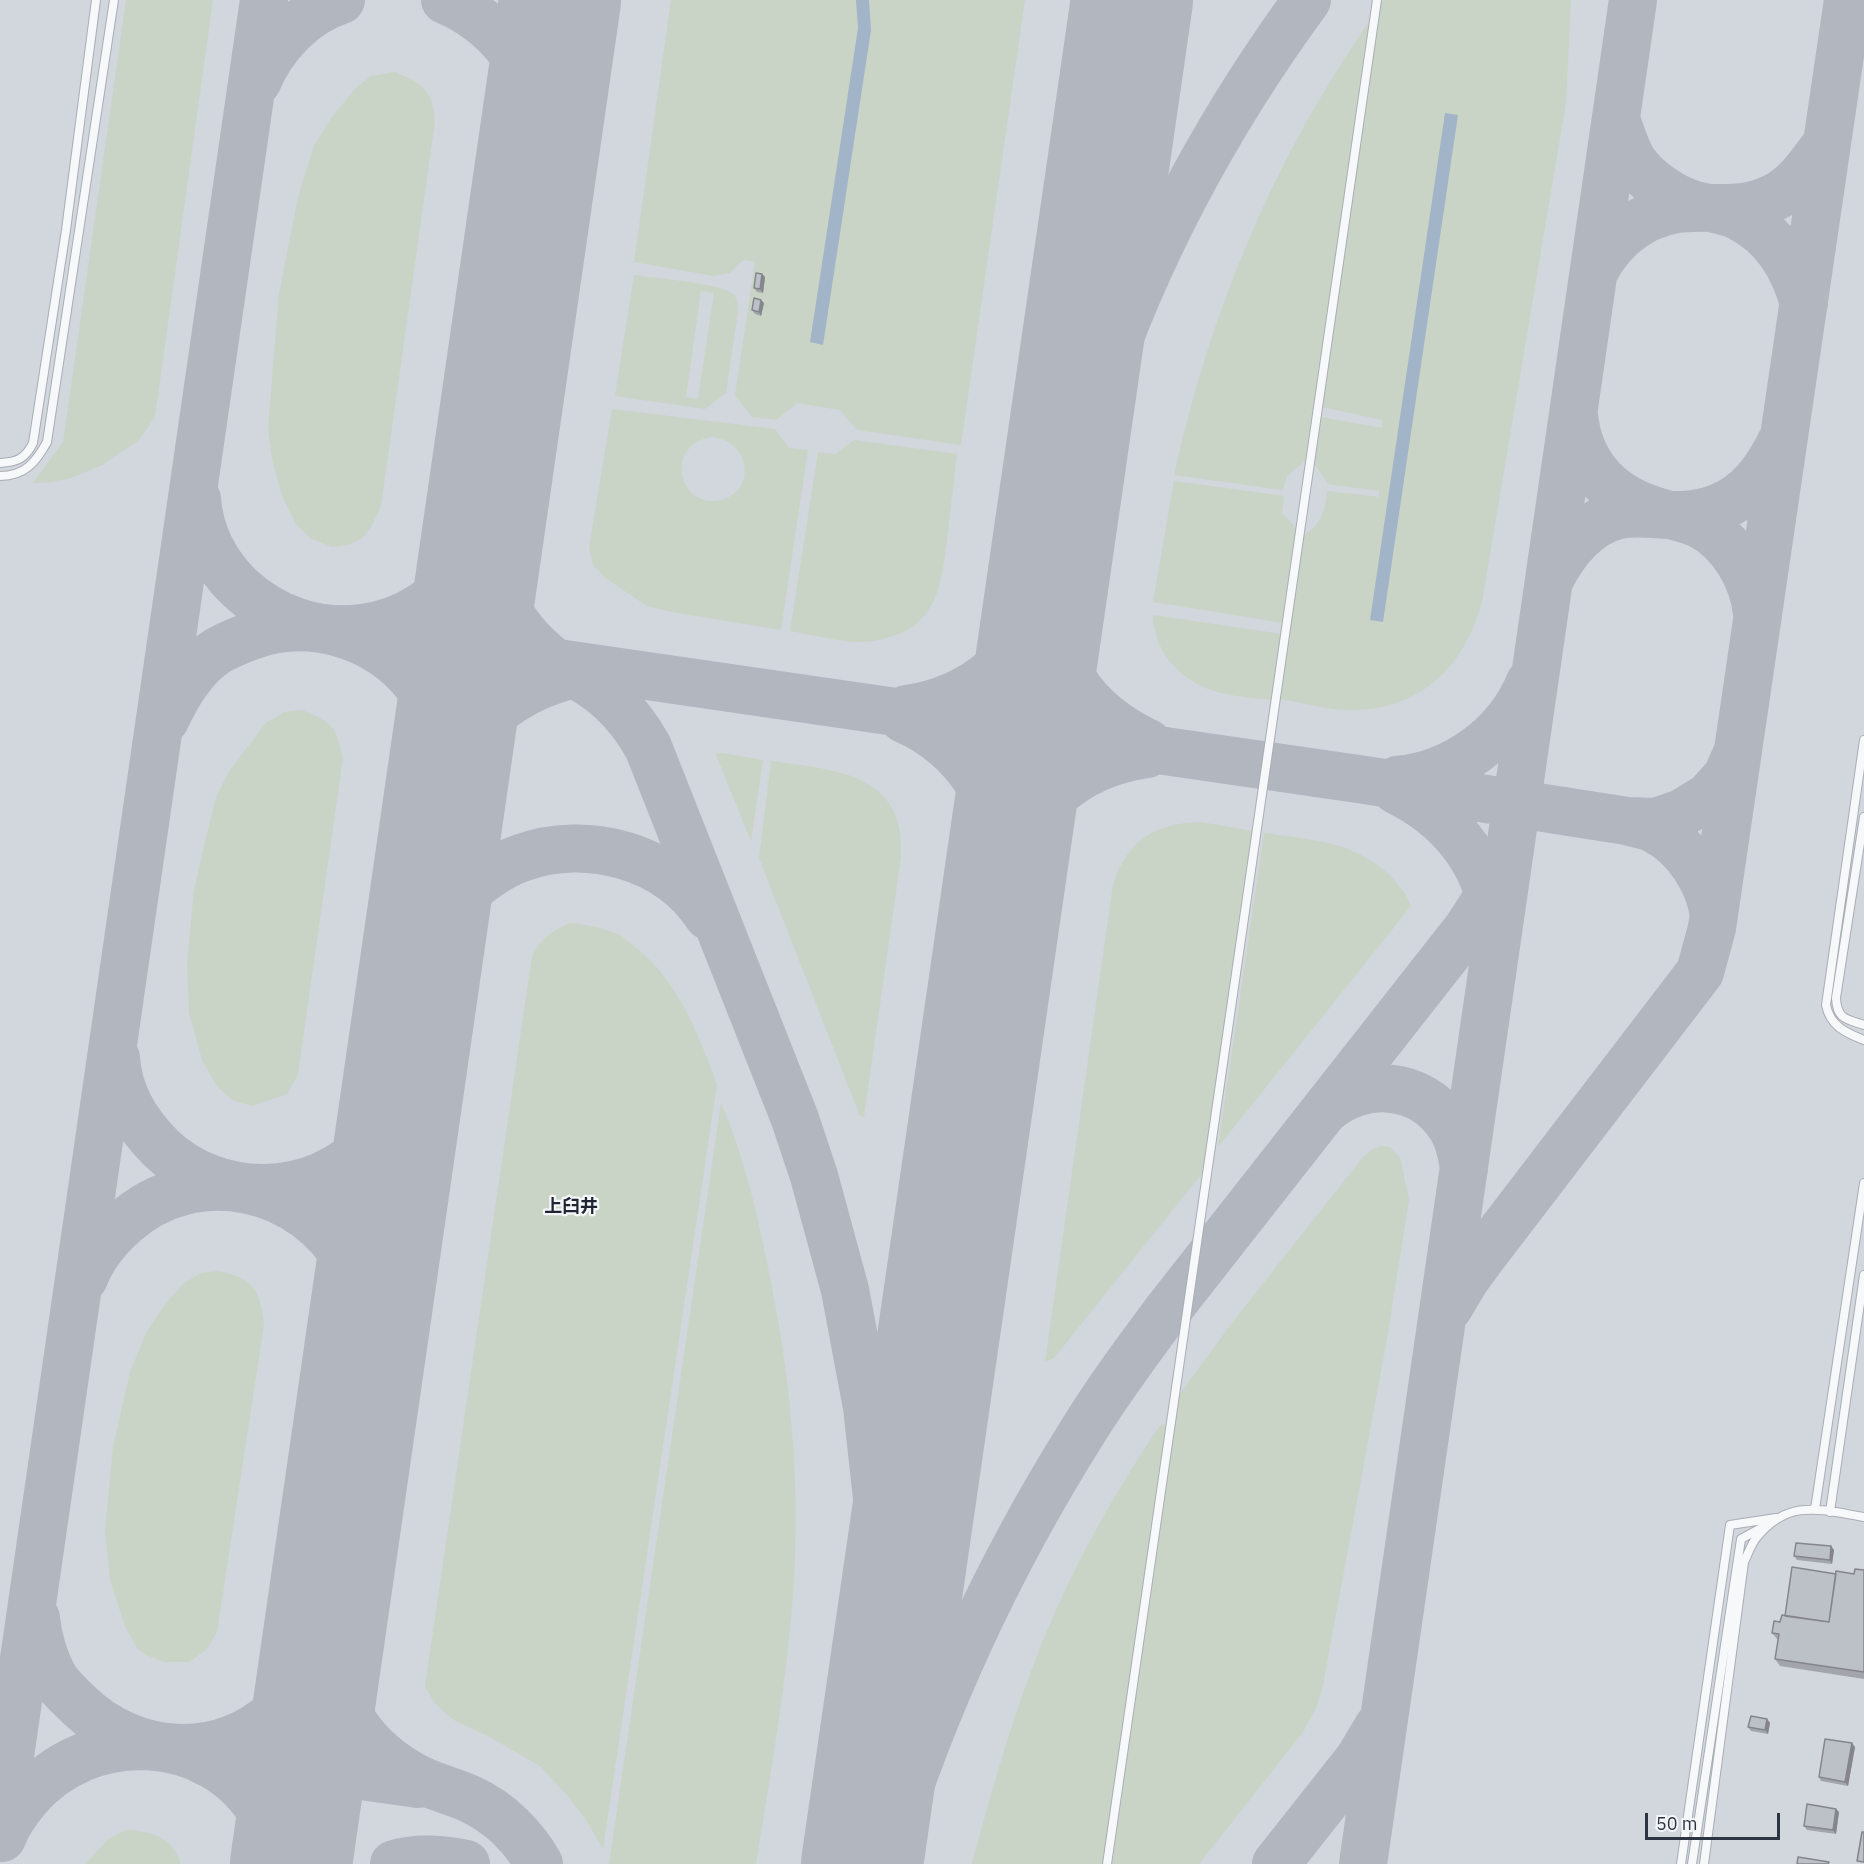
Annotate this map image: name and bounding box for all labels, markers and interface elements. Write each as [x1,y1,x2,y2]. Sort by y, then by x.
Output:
district label: 上臼井 [544,1196,598,1218]
scale bar [1648,1801,1783,1839]
text: 50 m [1656,1812,1698,1835]

